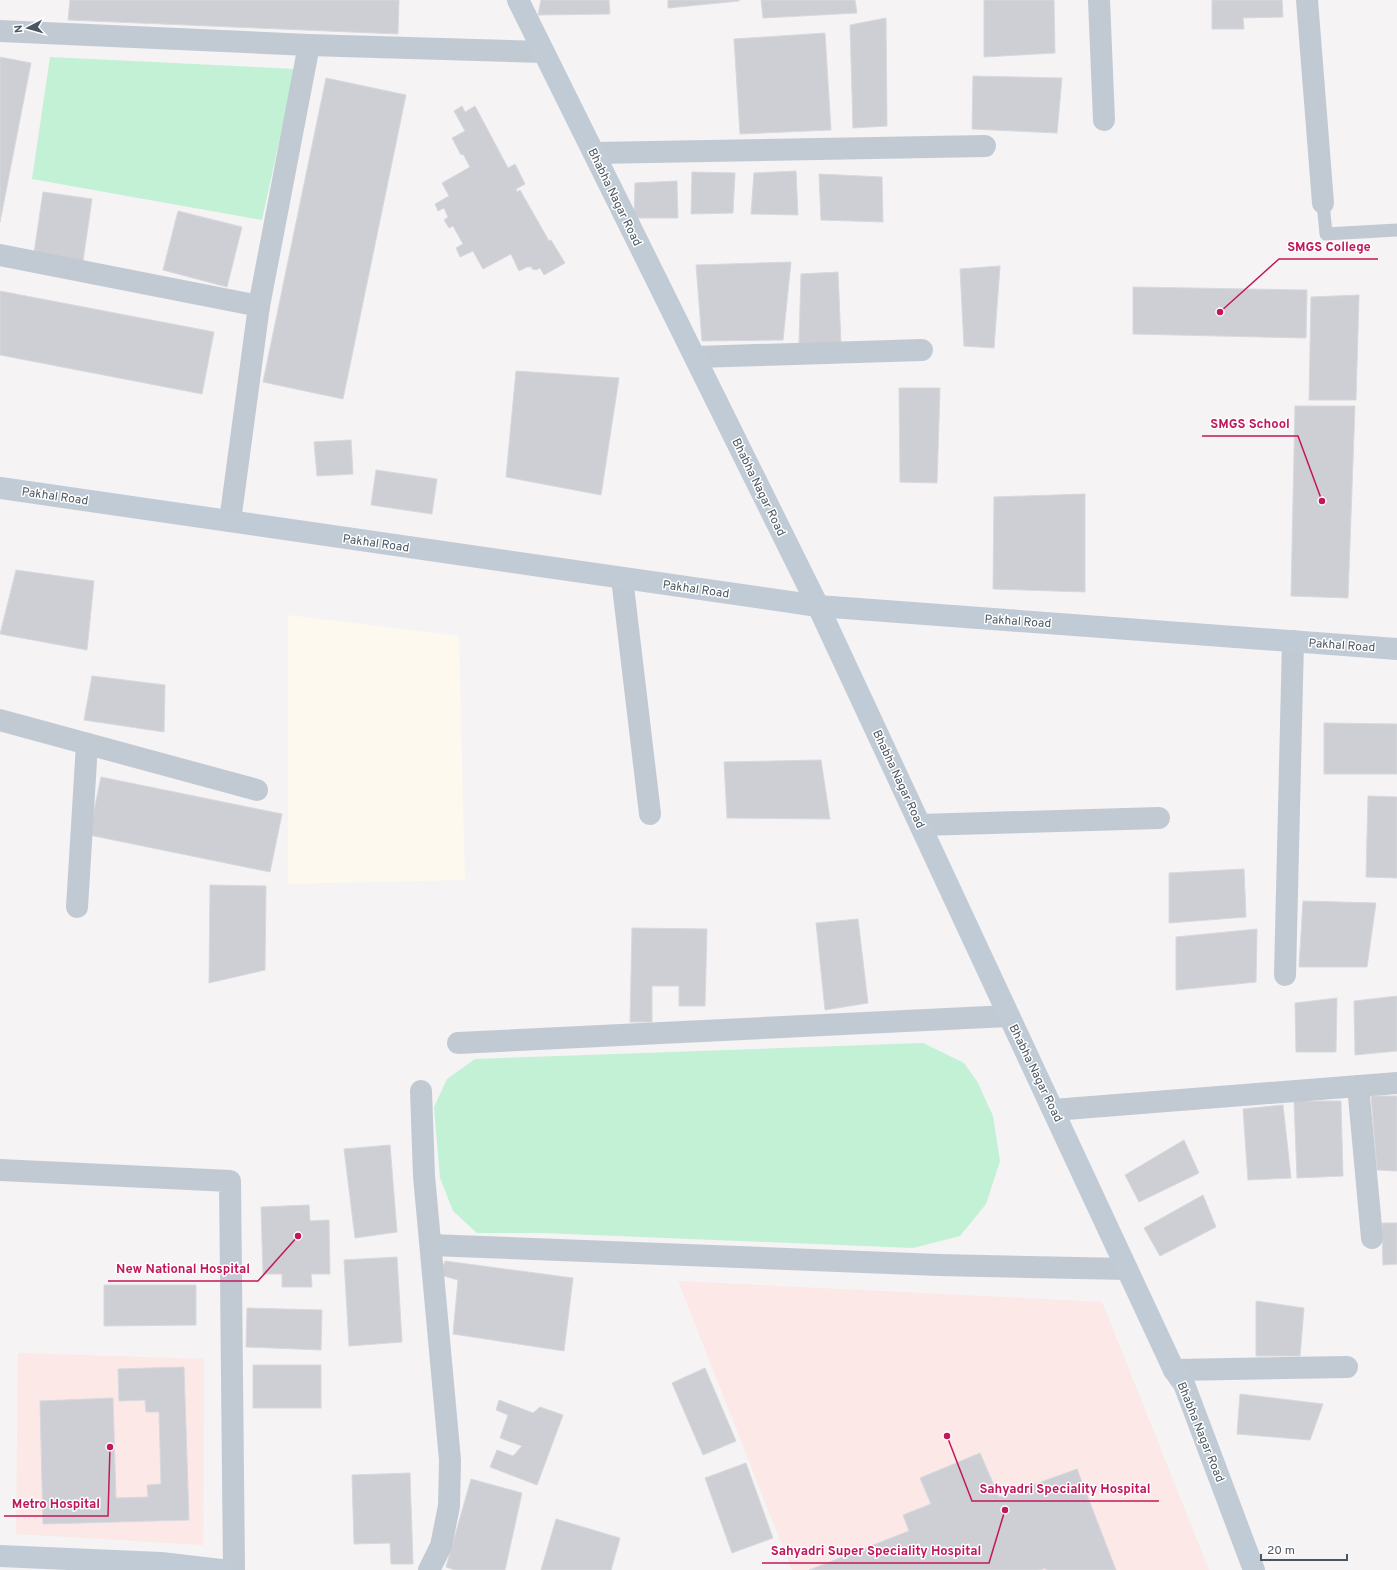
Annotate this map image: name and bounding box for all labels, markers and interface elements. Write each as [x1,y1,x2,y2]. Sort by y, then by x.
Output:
north arrow [8,8,48,48]
text: N [12,24,26,34]
street label: Bhabha Nagar Road [583,146,645,249]
callout: SMGS College [1279,234,1378,259]
text: SMGS College [1287,240,1371,256]
callout: SMGS School [1202,411,1298,436]
text: SMGS School [1210,417,1290,433]
street label: Bhabha Nagar Road [727,436,789,539]
street label: Pakhal Road [21,484,89,510]
street label: Pakhal Road [342,531,410,557]
street label: Pakhal Road [662,577,730,603]
street label: Pakhal Road [984,612,1052,632]
street label: Pakhal Road [1308,636,1376,656]
street label: Bhabha Nagar Road [868,728,928,831]
street label: Bhabha Nagar Road [1004,1022,1066,1125]
callout: New National Hospital [108,1256,258,1281]
text: New National Hospital [116,1262,250,1278]
street label: Bhabha Nagar Road [1173,1380,1228,1485]
callout: Sahyadri Speciality Hospital [972,1476,1159,1501]
text: Sahyadri Speciality Hospital [979,1482,1151,1498]
callout: Metro Hospital [4,1491,108,1516]
text: Metro Hospital [12,1497,100,1513]
scale bar [1261,1536,1347,1562]
callout: Sahyadri Super Speciality Hospital [762,1538,989,1563]
text: 20 m [1267,1543,1295,1559]
text: Sahyadri Super Speciality Hospital [771,1544,981,1560]

